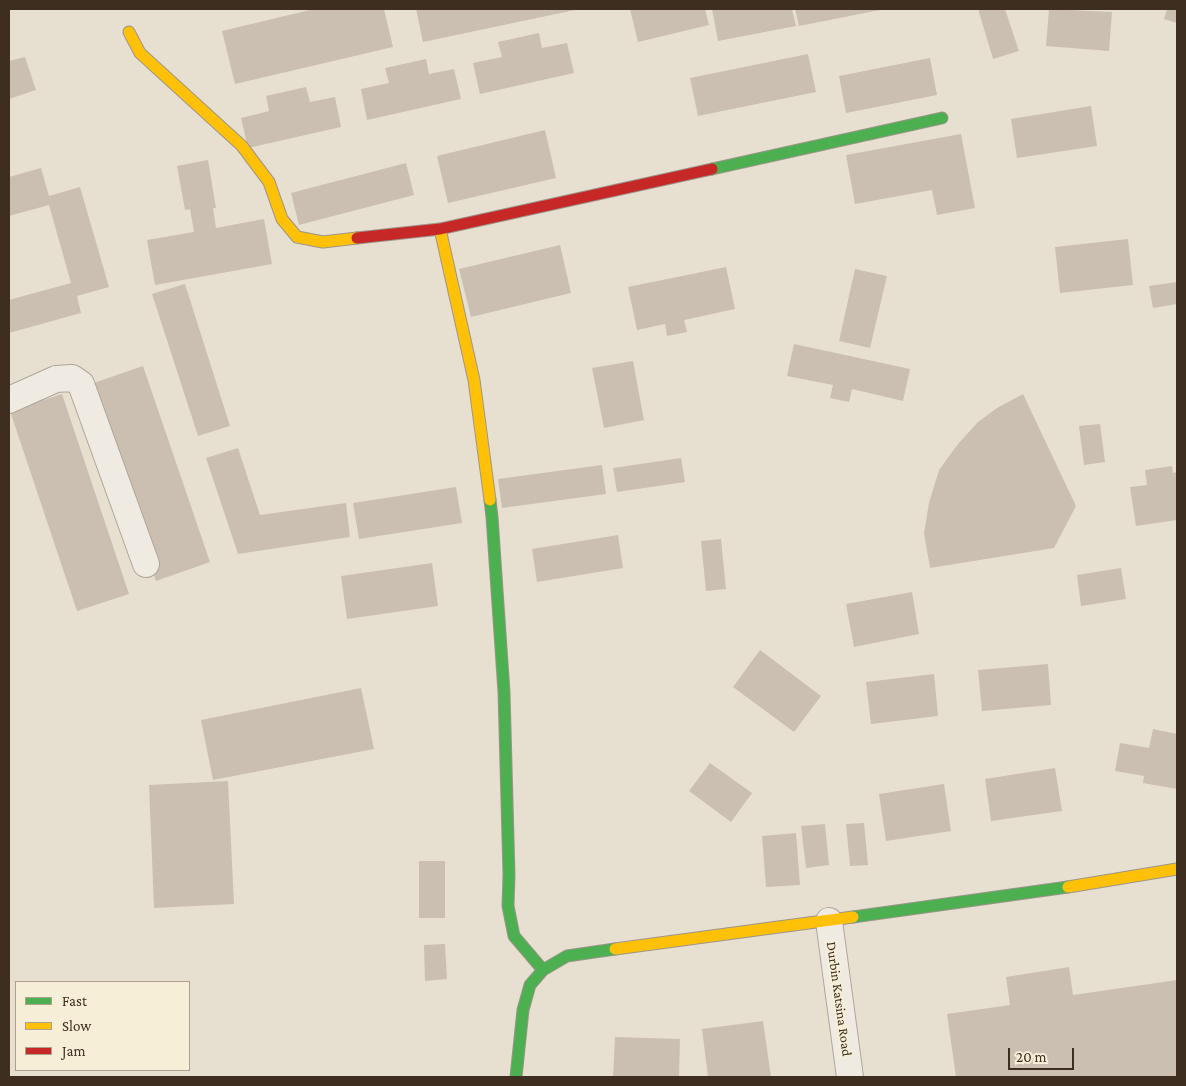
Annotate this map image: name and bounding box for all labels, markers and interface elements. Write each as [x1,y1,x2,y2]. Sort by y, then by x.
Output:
street label: Durbin Katsina Road [823,941,855,1057]
legend [15,981,190,1071]
text: Fast [62,993,87,1009]
text: Slow [62,1018,91,1034]
scale bar [1011,1038,1077,1070]
text: Jam [62,1043,85,1059]
text: 20 m [1016,1049,1047,1065]

